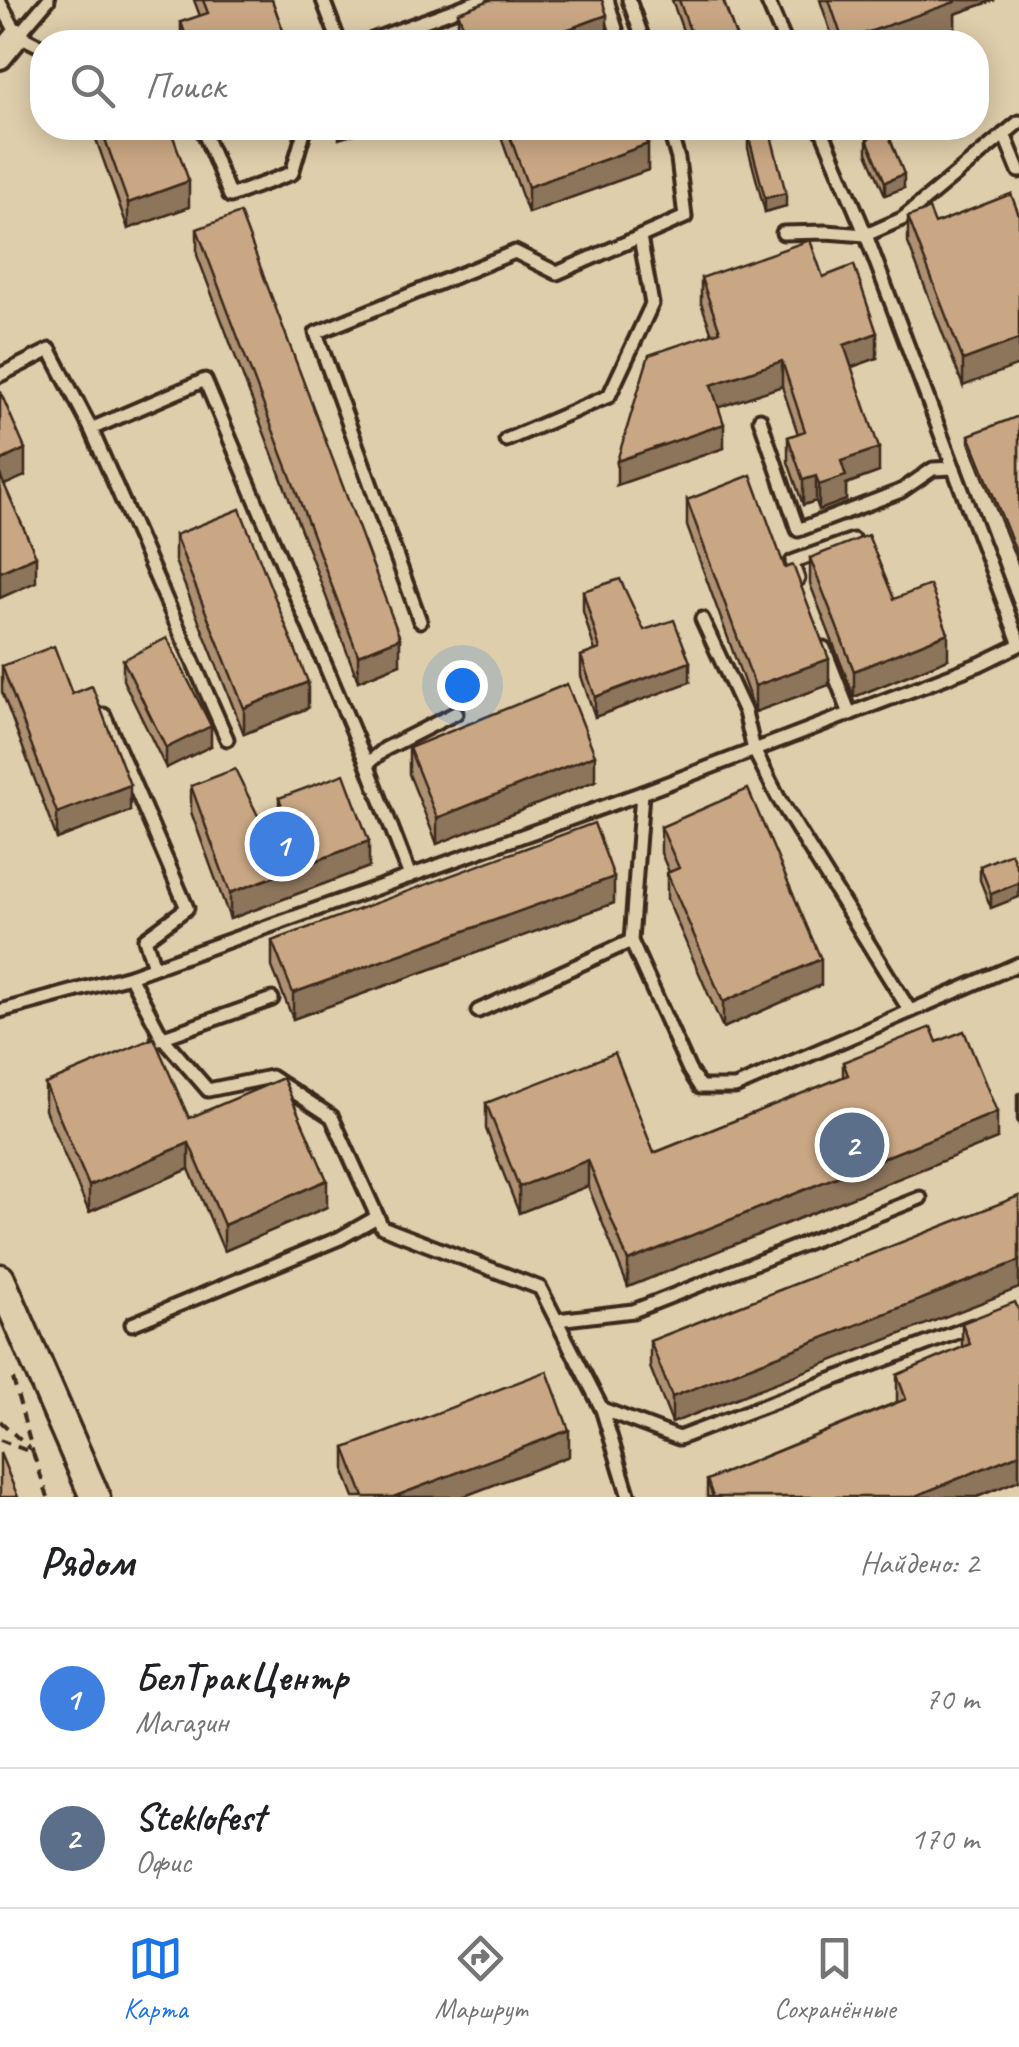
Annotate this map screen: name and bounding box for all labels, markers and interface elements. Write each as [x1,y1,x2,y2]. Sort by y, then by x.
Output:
search box [30,30,989,140]
icon: search [65,58,120,113]
text: Поиск [145,62,225,109]
your location [437,660,488,711]
pin: 1 [250,806,314,882]
pin: 2 [820,1108,884,1182]
text: Рядом [40,1536,134,1589]
text: Найдено: 2 [860,1542,979,1583]
text: БелТракЦентр [135,1654,348,1701]
text: 1 [65,1678,80,1719]
text: 70 m [925,1678,979,1719]
text: Магазин [135,1701,228,1742]
text: Steklofest [135,1794,265,1841]
text: 2 [65,1818,80,1859]
text: 170 m [910,1818,979,1859]
text: Офис [135,1841,191,1882]
tab: Карта [124,1931,188,2026]
tab: Маршрут [435,1931,527,2026]
tab: Сохранённые [774,1931,896,2026]

